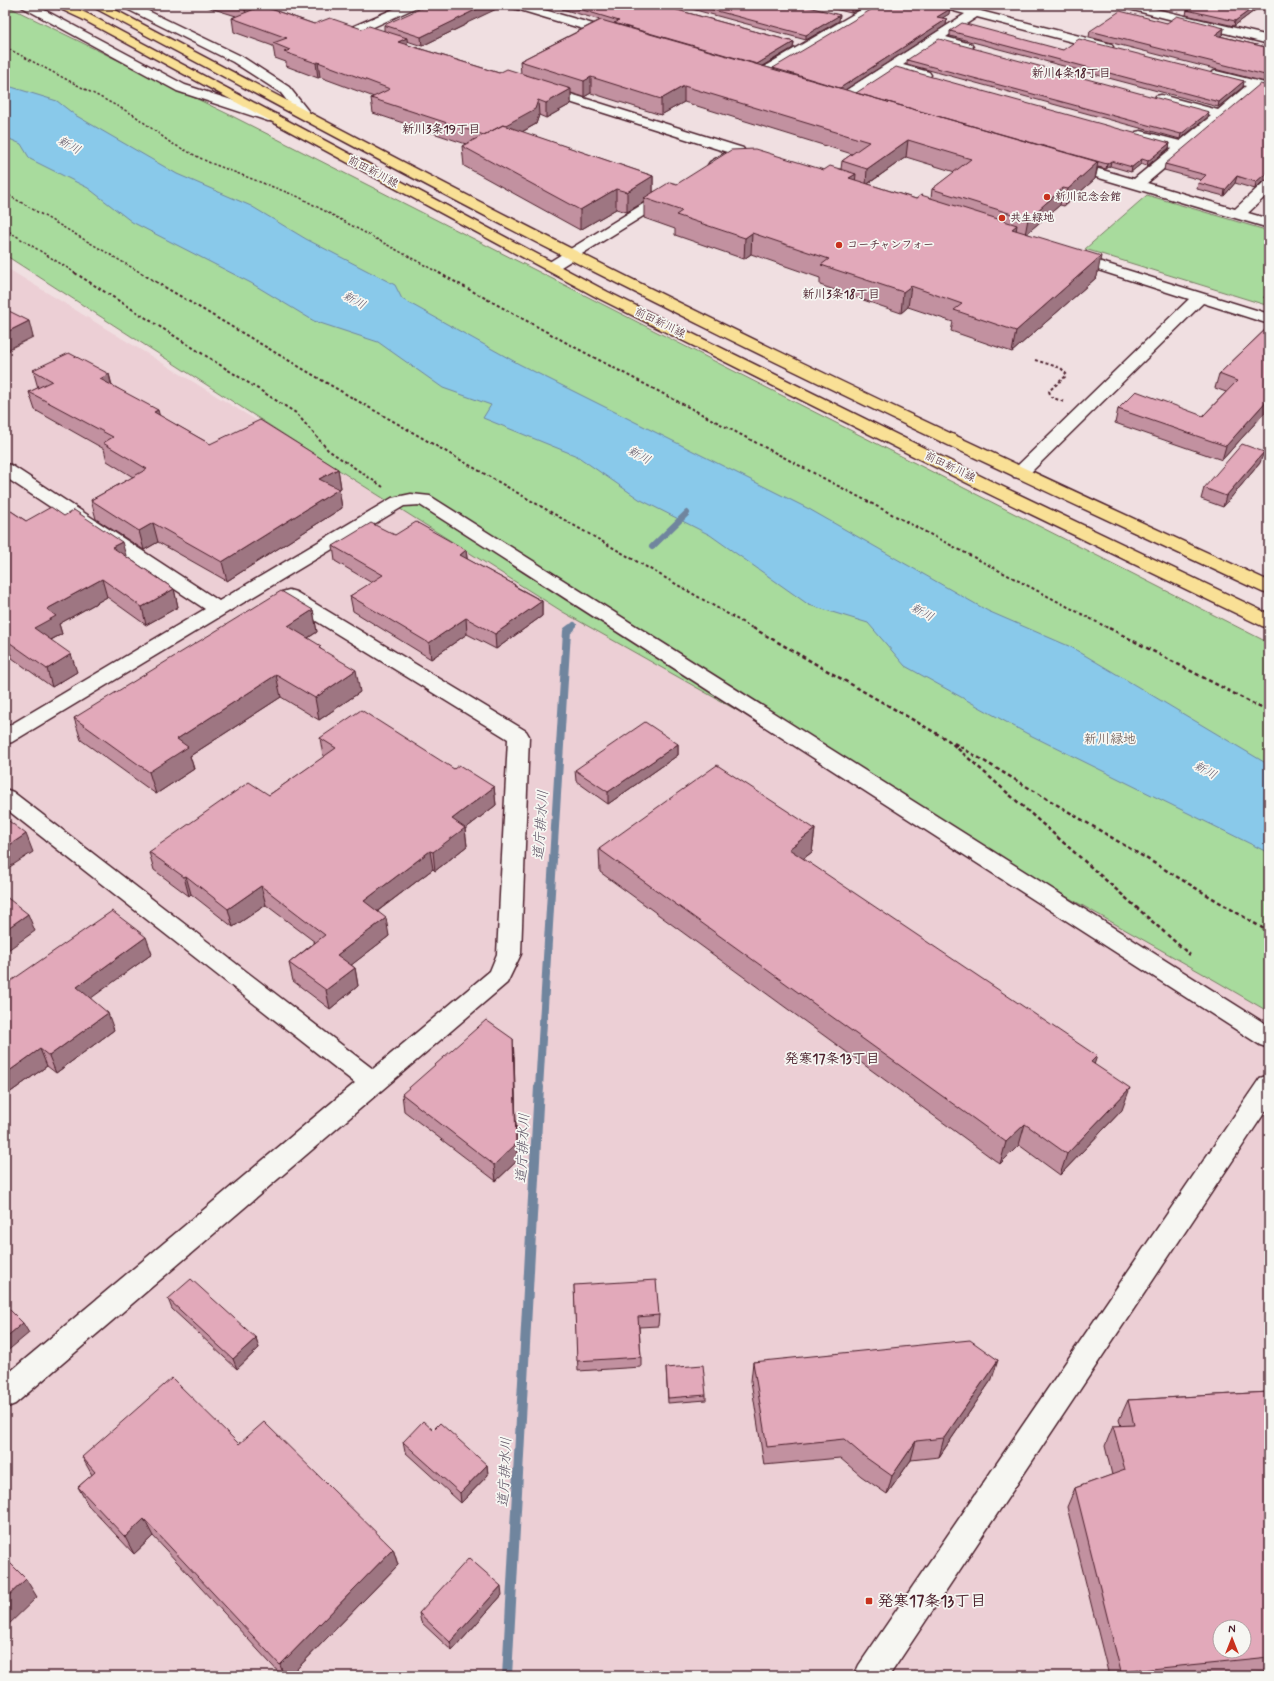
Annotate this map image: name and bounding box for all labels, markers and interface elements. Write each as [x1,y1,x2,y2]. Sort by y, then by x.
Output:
district label: 新川4条18丁目 [1032,66,1110,82]
district label: 新川3条19丁目 [402,122,480,138]
water label: 新川 [55,133,83,159]
street label: 前田新川線 [345,153,401,191]
place label: 新川記念会館 [1055,190,1121,204]
marker: 新川記念会館 [1042,192,1052,202]
place label: 共生緑地 [1010,211,1054,225]
marker: 共生緑地 [997,213,1007,223]
place label: コーチャンフォー [847,238,934,252]
marker: コーチャンフォー [834,240,844,250]
district label: 新川3条18丁目 [802,287,880,303]
water label: 新川 [340,288,368,314]
street label: 前田新川線 [632,305,688,341]
water label: 新川 [625,443,653,469]
street label: 前田新川線 [922,449,978,485]
water label: 新川 [908,600,936,626]
park label: 新川緑地 [1084,731,1136,748]
water label: 新川 [1191,758,1219,784]
water label: 道庁排水川 [530,789,552,861]
district label: 発寒17条13丁目 [784,1050,880,1068]
water label: 道庁排水川 [512,1113,534,1183]
water label: 道庁排水川 [494,1437,516,1507]
place label: 発寒17条13丁目 [877,1591,986,1612]
marker: 発寒17条13丁目 [864,1596,874,1606]
north arrow [1212,1619,1252,1659]
text: N [1228,1623,1236,1637]

